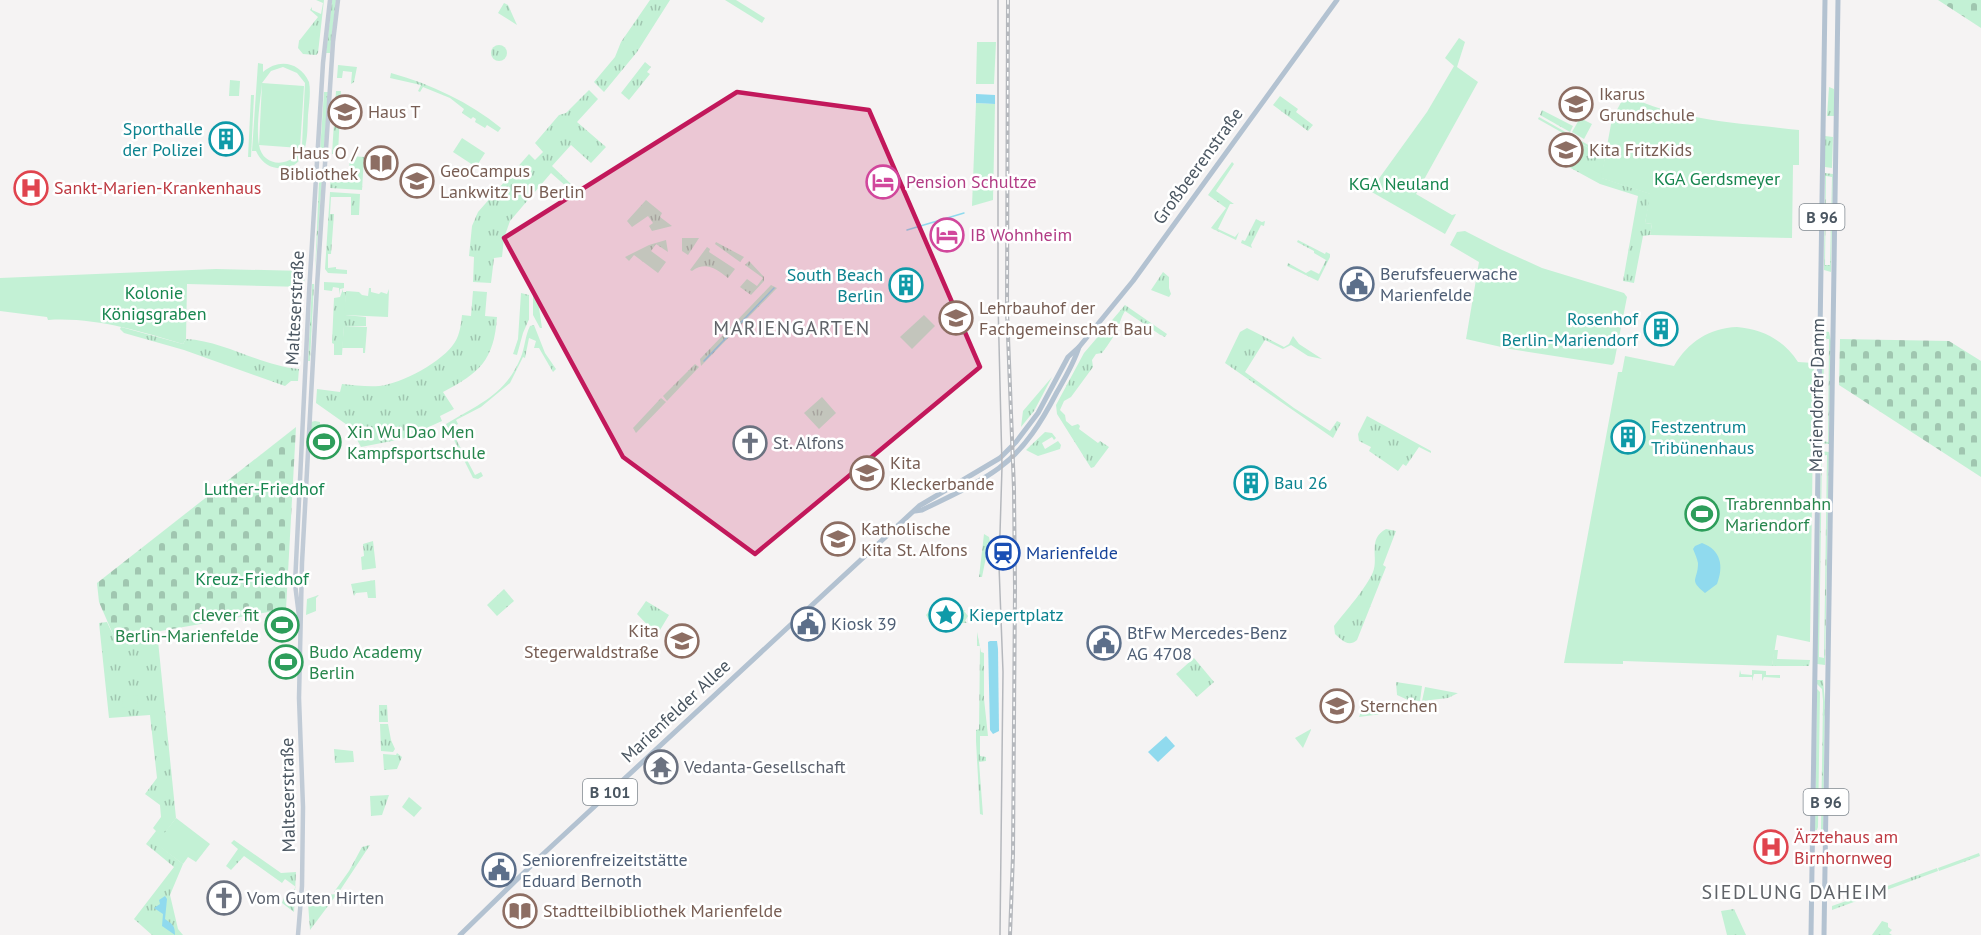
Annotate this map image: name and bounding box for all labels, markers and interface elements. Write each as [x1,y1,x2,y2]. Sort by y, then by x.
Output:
place label: Ikarus Grundschule [1599,82,1695,126]
school or university icon: Ikarus Grundschule [1558,86,1594,122]
school or university icon: Haus T [327,94,363,130]
place label: Haus T [368,100,421,123]
street label: Großbeerenstraße [1147,103,1248,229]
place label: Sporthalle der Polizei [122,117,203,161]
building icon: Sporthalle der Polizei [208,121,244,157]
school or university icon: Kita FritzKids [1548,132,1584,168]
place label: Kita FritzKids [1589,138,1692,161]
place label: Haus O / Bibliothek [280,141,360,185]
library icon: Haus O / Bibliothek [363,145,399,181]
place label: GeoCampus Lankwitz FU Berlin [440,159,584,203]
school or university icon: GeoCampus Lankwitz FU Berlin [399,163,435,199]
hotel icon: Pension Schultze [865,164,901,200]
park label: KGA Gerdsmeyer [1654,167,1780,190]
hospital icon: Sankt-Marien-Krankenhaus [13,170,49,206]
place label: Pension Schultze [906,170,1037,193]
park label: KGA Neuland [1349,172,1449,195]
place label: Sankt-Marien-Krankenhaus [54,176,261,199]
road number: B 96 [1800,204,1844,230]
hotel icon: IB Wohnheim [929,217,965,253]
place label: IB Wohnheim [970,223,1072,246]
street label: Malteserstraße [280,250,309,366]
place label: Berufsfeuerwache Marienfelde [1380,262,1518,306]
place label: South Beach Berlin [787,263,883,307]
public building icon: Berufsfeuerwache Marienfelde [1339,266,1375,302]
building icon: South Beach Berlin [888,267,924,303]
park label: Kolonie Königsgraben [101,281,207,325]
place label: Lehrbauhof der Fachgemeinschaft Bau [979,296,1152,340]
school or university icon: Lehrbauhof der Fachgemeinschaft Bau [938,300,974,336]
place label: Rosenhof Berlin-Mariendorf [1502,307,1639,351]
building icon: Rosenhof Berlin-Mariendorf [1643,311,1679,347]
district label: MARIENGARTEN [713,315,871,341]
street label: Mariendorfer Damm [1804,318,1829,472]
place label: Festzentrum Tribünenhaus [1651,415,1754,459]
building icon: Festzentrum Tribünenhaus [1610,419,1646,455]
place label: Xin Wu Dao Men Kampfsportschule [347,420,486,464]
sports icon: Xin Wu Dao Men Kampfsportschule [306,424,342,460]
church icon: St. Alfons [732,425,768,461]
place label: St. Alfons [773,431,844,454]
place label: Kita Kleckerbande [890,451,994,495]
school or university icon: Kita Kleckerbande [849,455,885,491]
building icon: Bau 26 [1233,465,1269,501]
place label: Bau 26 [1274,471,1328,494]
park label: Luther-Friedhof [204,477,325,500]
place label: Trabrennbahn Mariendorf [1725,492,1831,536]
sports icon: Trabrennbahn Mariendorf [1684,496,1720,532]
place label: Katholische Kita St. Alfons [861,517,968,561]
school or university icon: Katholische Kita St. Alfons [820,521,856,557]
station icon: Marienfelde [985,535,1021,571]
place label: Marienfelde [1026,541,1118,564]
park label: Kreuz-Friedhof [195,567,310,590]
place icon: Kiepertplatz [928,597,964,633]
place label: clever fit Berlin-Marienfelde [115,603,259,647]
place label: Kiepertplatz [969,603,1064,626]
public building icon: Kiosk 39 [790,606,826,642]
sports icon: clever fit Berlin-Marienfelde [264,607,300,643]
place label: Kiosk 39 [831,612,897,635]
place label: Kita Stegerwaldstraße [524,619,659,663]
place label: BtFw Mercedes-Benz AG 4708 [1127,621,1287,665]
school or university icon: Kita Stegerwaldstraße [664,623,700,659]
public building icon: BtFw Mercedes-Benz AG 4708 [1086,625,1122,661]
place label: Budo Academy Berlin [309,640,423,684]
sports icon: Budo Academy Berlin [268,644,304,680]
street label: Marienfelder Allee [616,654,735,767]
school or university icon: Sternchen [1319,688,1355,724]
place label: Sternchen [1360,694,1438,717]
street label: Malteserstraße [275,737,300,853]
temple icon: Vedanta-Gesellschaft [643,749,679,785]
place label: Vedanta-Gesellschaft [683,755,846,778]
road number: B 101 [583,779,637,805]
road number: B 96 [1804,789,1848,815]
place label: Ärztehaus am Birnhornweg [1794,825,1898,869]
hospital icon: Ärztehaus am Birnhornweg [1753,829,1789,865]
place label: Seniorenfreizeitstätte Eduard Bernoth [522,848,688,892]
public building icon: Seniorenfreizeitstätte Eduard Bernoth [481,852,517,888]
district label: SIEDLUNG DAHEIM [1701,879,1889,905]
church icon: Vom Guten Hirten [206,880,242,916]
place label: Vom Guten Hirten [246,886,384,909]
library icon: Stadtteilbibliothek Marienfelde [502,893,538,929]
place label: Stadtteilbibliothek Marienfelde [543,899,782,922]

